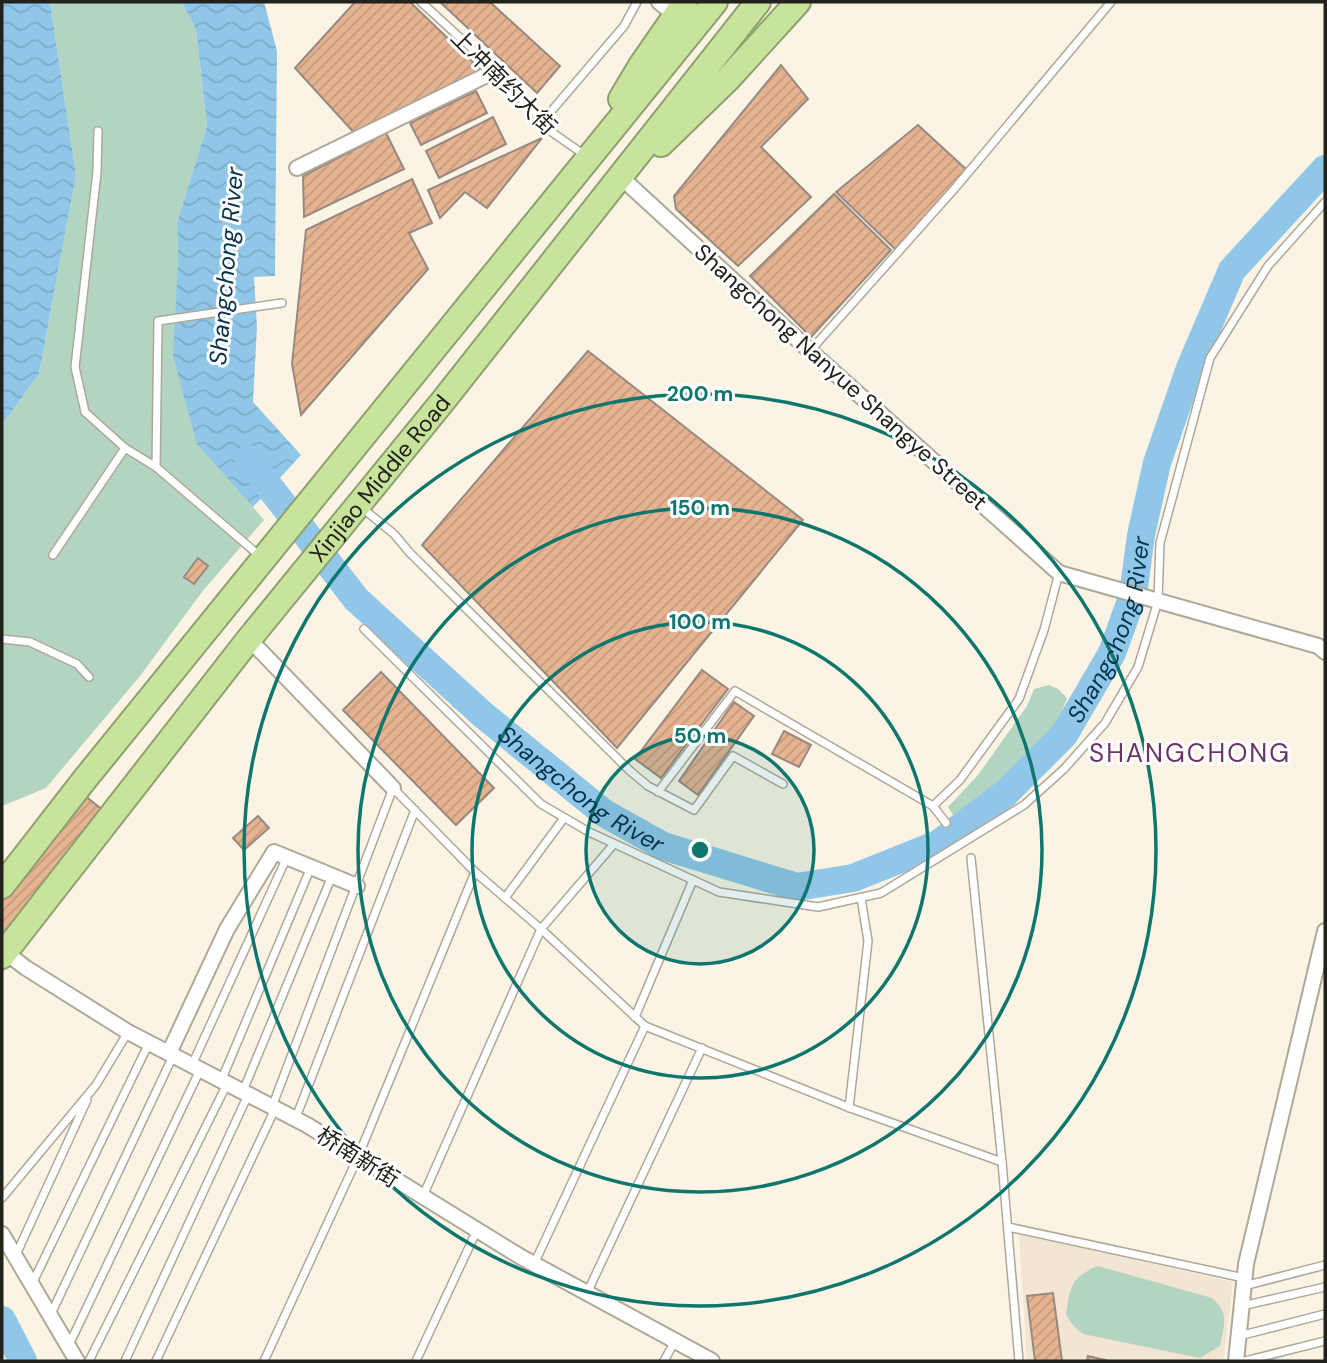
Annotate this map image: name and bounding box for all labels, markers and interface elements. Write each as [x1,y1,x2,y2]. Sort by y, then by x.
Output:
street label: 上冲南约大街 [445,23,563,141]
water label: Shangchong River [202,165,250,366]
street label: Shangchong Nanyue Shangye Street [688,237,994,517]
text: 200 m [667,380,733,408]
street label: Xinjiao Middle Road [303,388,457,568]
text: 150 m [670,494,730,522]
water label: Shangchong River [1059,533,1156,728]
text: 100 m [669,608,731,636]
water label: Shangchong River [492,718,671,860]
text: 50 m [674,722,726,750]
district label: SHANGCHONG [1089,736,1291,770]
centre of rings [688,838,712,862]
street label: 桥南新街 [311,1120,405,1194]

